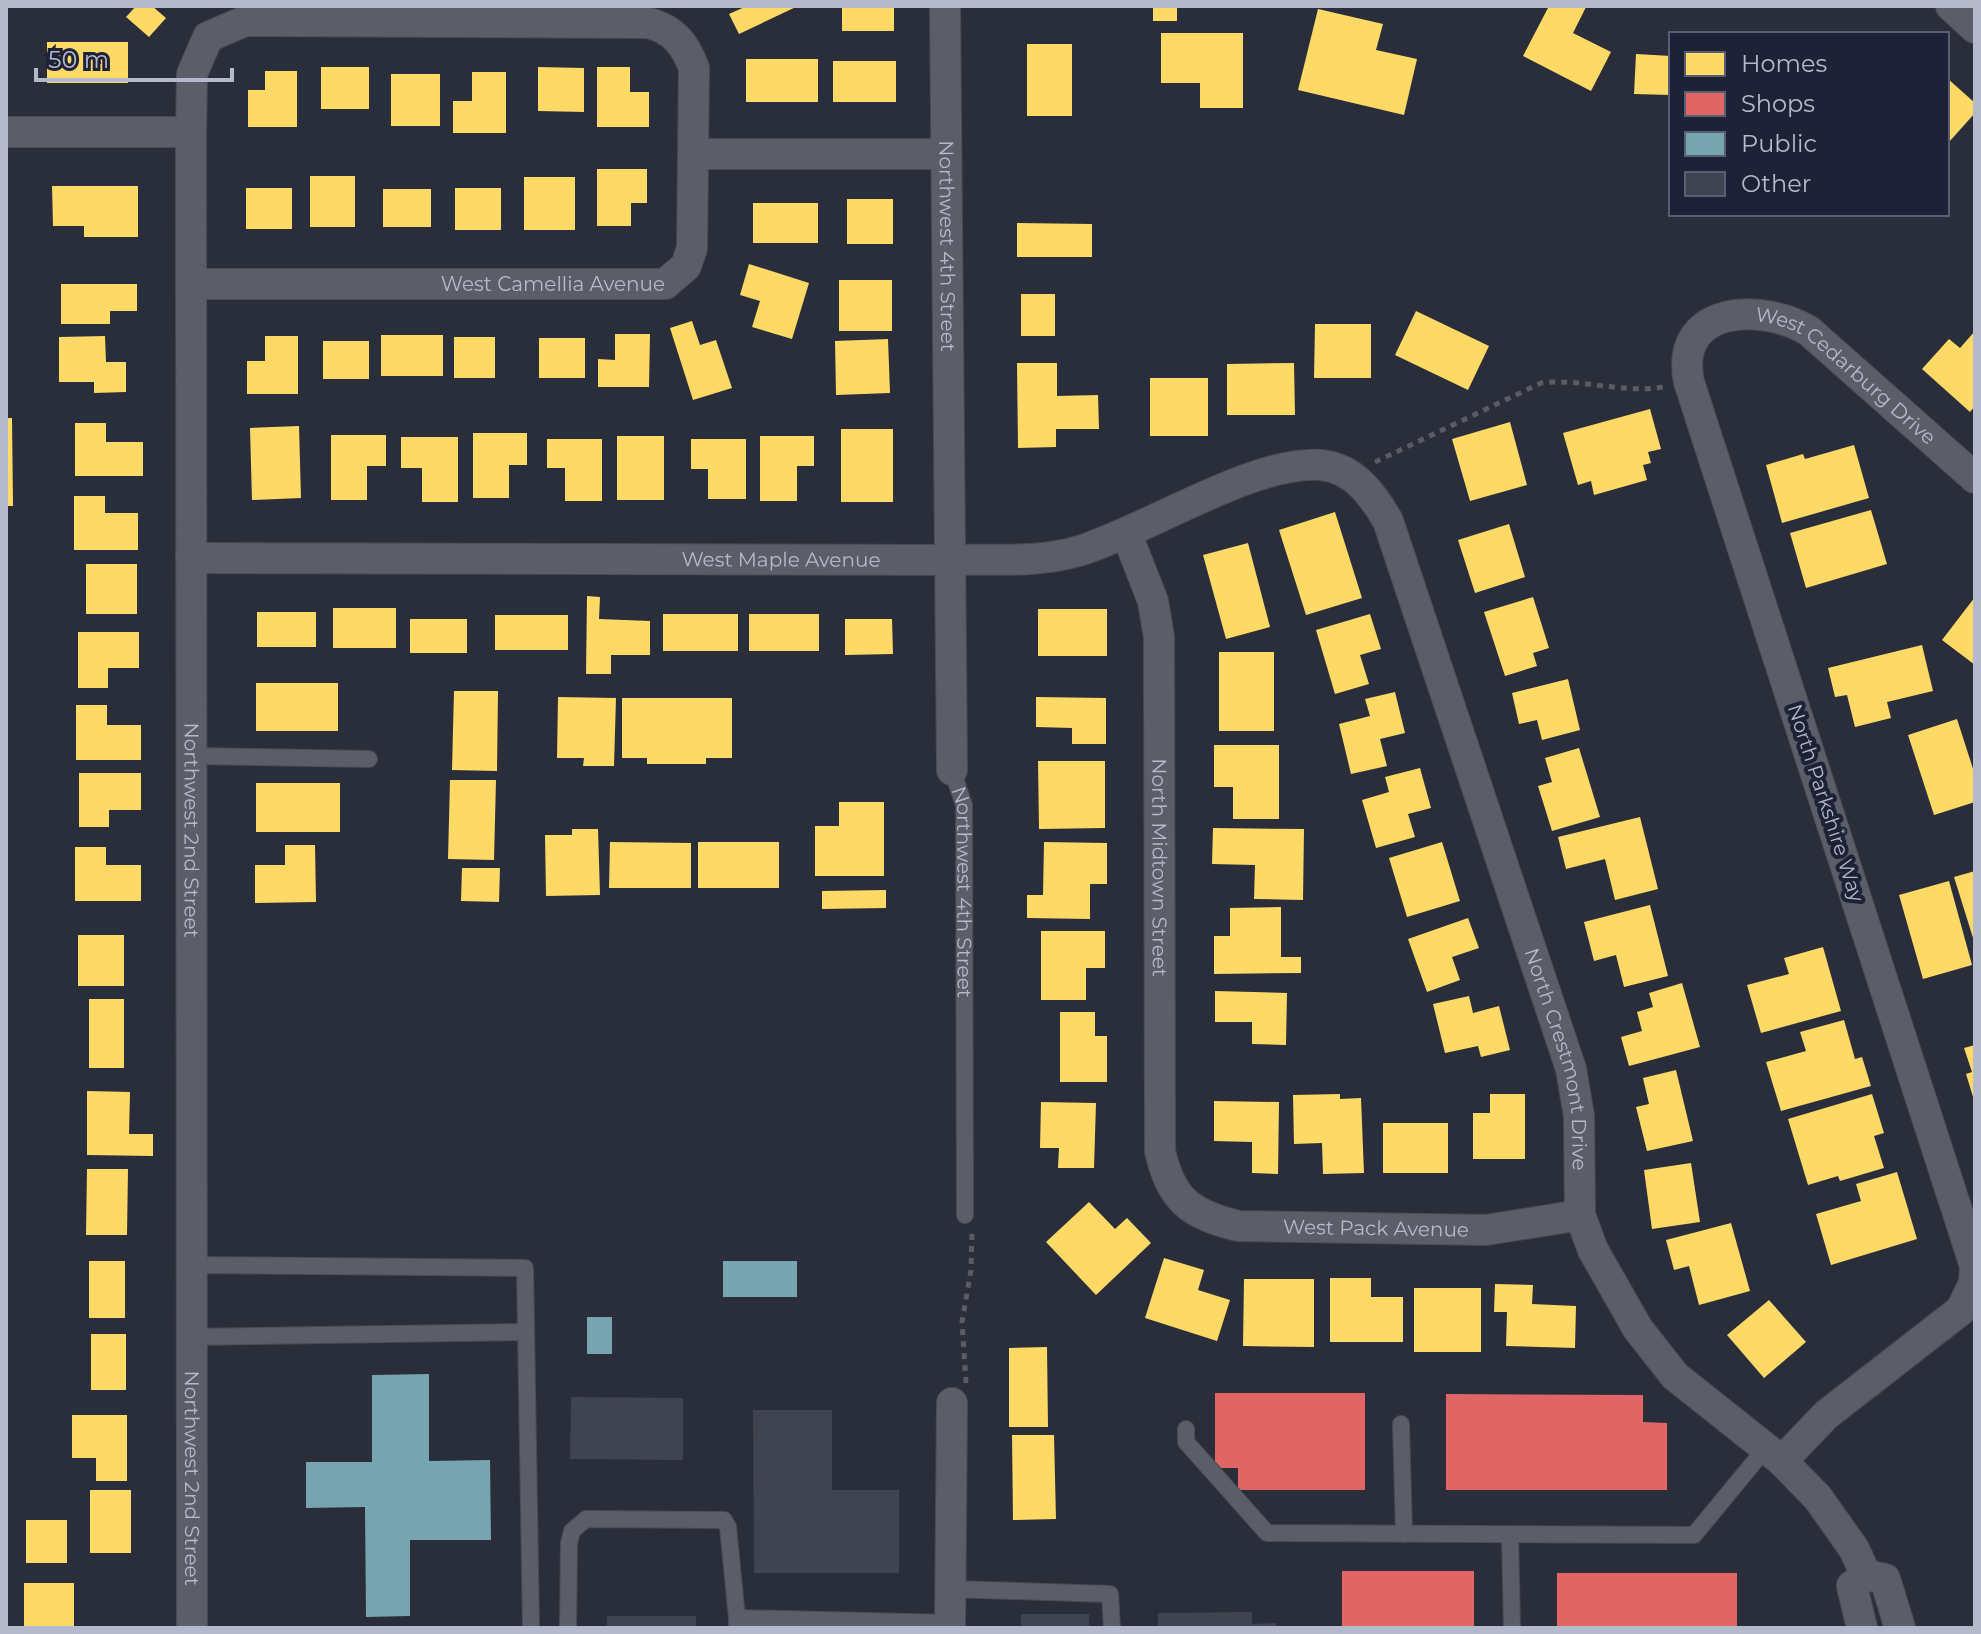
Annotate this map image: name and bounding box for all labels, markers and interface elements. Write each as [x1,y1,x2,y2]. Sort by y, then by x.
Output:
scale bar [36,32,232,82]
legend [1669,32,1949,216]
text: 50 m [48,45,109,74]
text: Homes [1741,49,1827,78]
text: Shops [1741,89,1815,118]
text: Public [1741,129,1817,158]
street label: Northwest 4th Street [934,140,960,352]
text: Other [1741,169,1811,198]
street label: West Camellia Avenue [441,272,665,296]
street label: West Cedarburg Drive [1754,302,1941,450]
street label: West Maple Avenue [681,547,881,572]
street label: North Parkshire Way [1783,701,1869,905]
street label: Northwest 2nd Street [179,722,204,938]
street label: North Midtown Street [1147,758,1172,977]
street label: Northwest 4th Street [947,783,976,998]
street label: North Crestmont Drive [1519,945,1592,1171]
street label: West Pack Avenue [1283,1215,1469,1242]
street label: Northwest 2nd Street [180,1370,204,1586]

